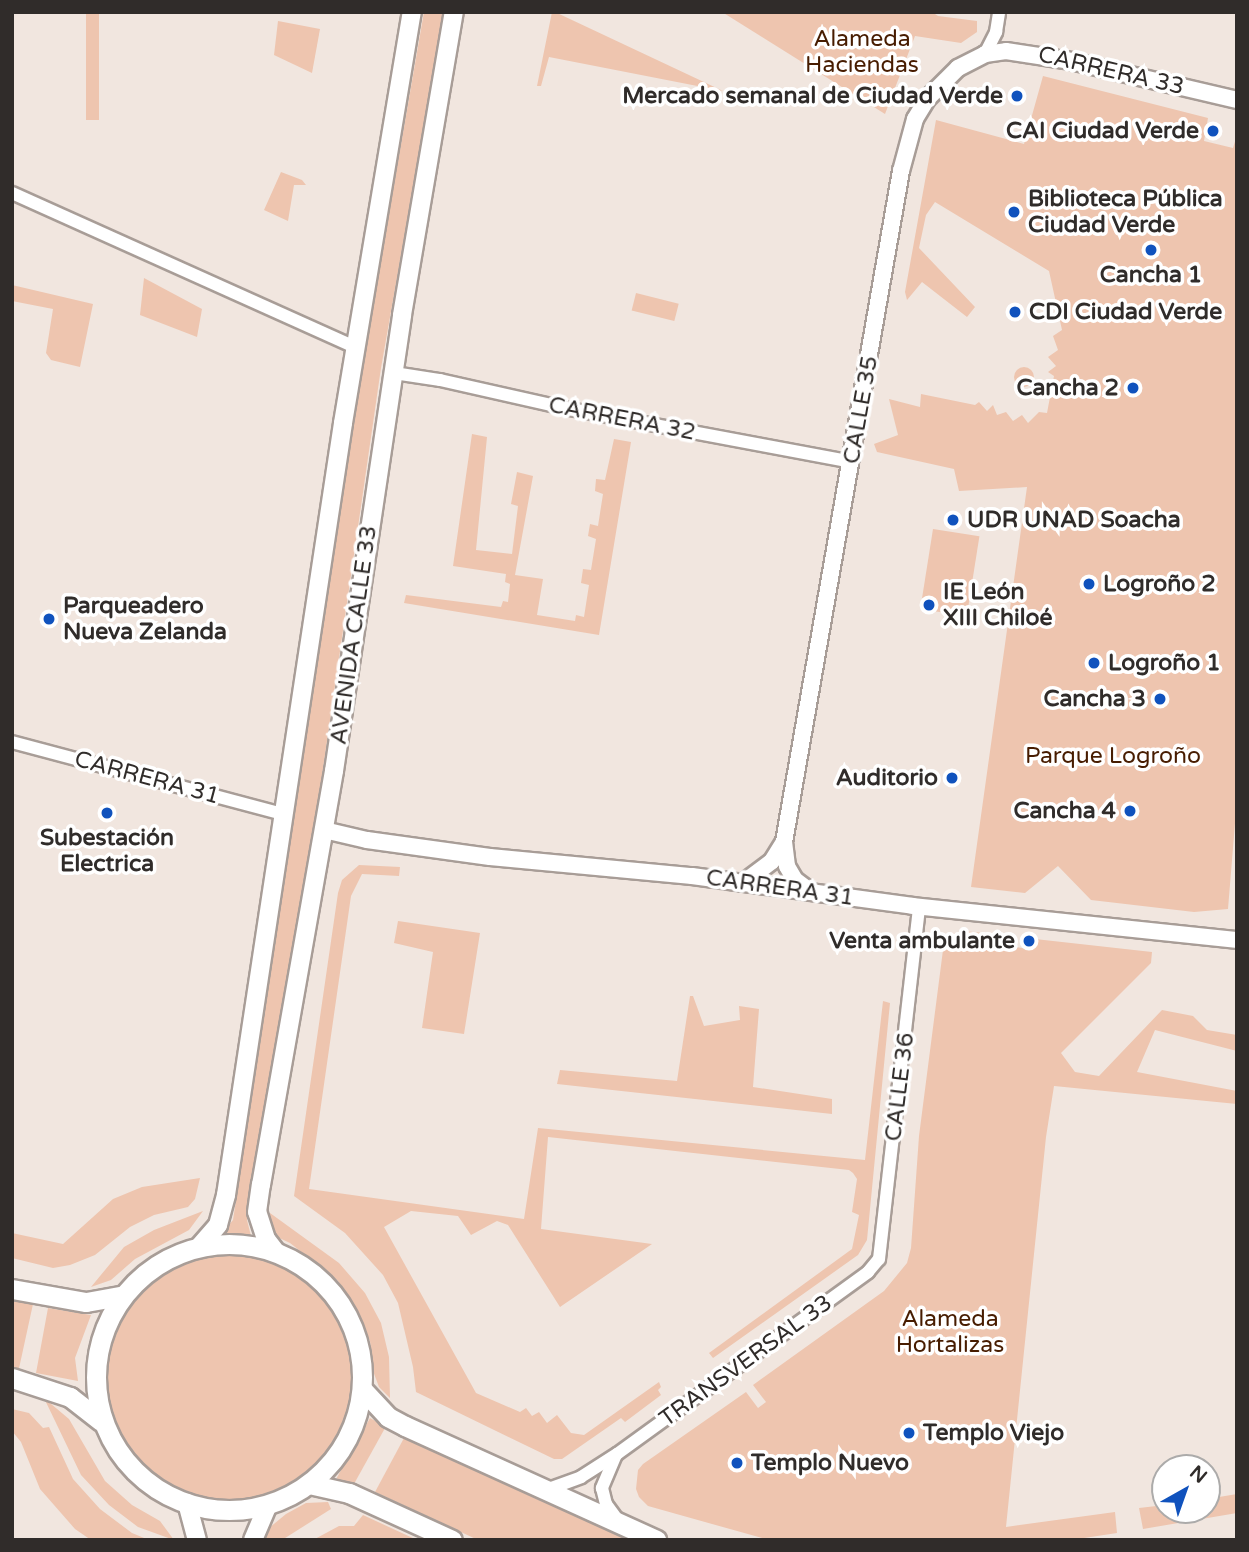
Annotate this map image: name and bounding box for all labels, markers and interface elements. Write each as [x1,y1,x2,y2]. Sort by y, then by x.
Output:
park label: Alameda Haciendas [805,25,919,79]
street label: CARRERA 33 [1035,41,1187,101]
place label: Mercado semanal de Ciudad Verde [622,82,1003,110]
marker: Mercado semanal de Ciudad Verde [1009,88,1025,104]
place label: CAI Ciudad Verde [1006,117,1199,145]
marker: CAI Ciudad Verde [1205,123,1221,139]
place label: Biblioteca Pública Ciudad Verde [1028,185,1223,239]
marker: Biblioteca Pública Ciudad Verde [1006,204,1022,220]
marker: Cancha 1 [1143,242,1159,258]
place label: Cancha 1 [1100,261,1202,289]
place label: CDI Ciudad Verde [1029,298,1222,326]
marker: CDI Ciudad Verde [1007,304,1023,320]
street label: CALLE 35 [838,354,884,466]
place label: Cancha 2 [1016,374,1119,402]
marker: Cancha 2 [1125,380,1141,396]
street label: CARRERA 32 [546,391,698,447]
place label: UDR UNAD Soacha [967,506,1181,534]
marker: UDR UNAD Soacha [945,512,961,528]
street label: AVENIDA CALLE 33 [325,524,383,746]
place label: Logroño 2 [1103,570,1216,598]
marker: Logroño 2 [1081,576,1097,592]
place label: IE León XIII Chiloé [943,578,1053,632]
place label: Parqueadero Nueva Zelanda [63,592,227,646]
marker: IE León XIII Chiloé [921,597,937,613]
marker: Parqueadero Nueva Zelanda [41,611,57,627]
place label: Logroño 1 [1108,649,1221,677]
marker: Logroño 1 [1086,655,1102,671]
place label: Cancha 3 [1043,685,1146,713]
marker: Cancha 3 [1152,691,1168,707]
park label: Parque Logroño [1025,742,1201,770]
street label: CARRERA 31 [71,745,223,811]
place label: Auditorio [836,764,938,792]
marker: Auditorio [944,770,960,786]
place label: Cancha 4 [1013,797,1116,825]
marker: Cancha 4 [1122,803,1138,819]
marker: Subestación Electrica [99,805,115,821]
place label: Subestación Electrica [40,824,174,878]
street label: CARRERA 31 [704,864,856,912]
place label: Venta ambulante [829,927,1015,955]
marker: Venta ambulante [1021,933,1037,949]
street label: CALLE 36 [880,1031,920,1143]
street label: TRANSVERSAL 33 [654,1289,838,1433]
park label: Alameda Hortalizas [896,1305,1004,1359]
place label: Templo Viejo [923,1419,1064,1447]
marker: Templo Viejo [901,1425,917,1441]
place label: Templo Nuevo [751,1449,909,1477]
north arrow [1151,1454,1221,1524]
marker: Templo Nuevo [729,1455,745,1471]
text: N [1185,1461,1211,1488]

